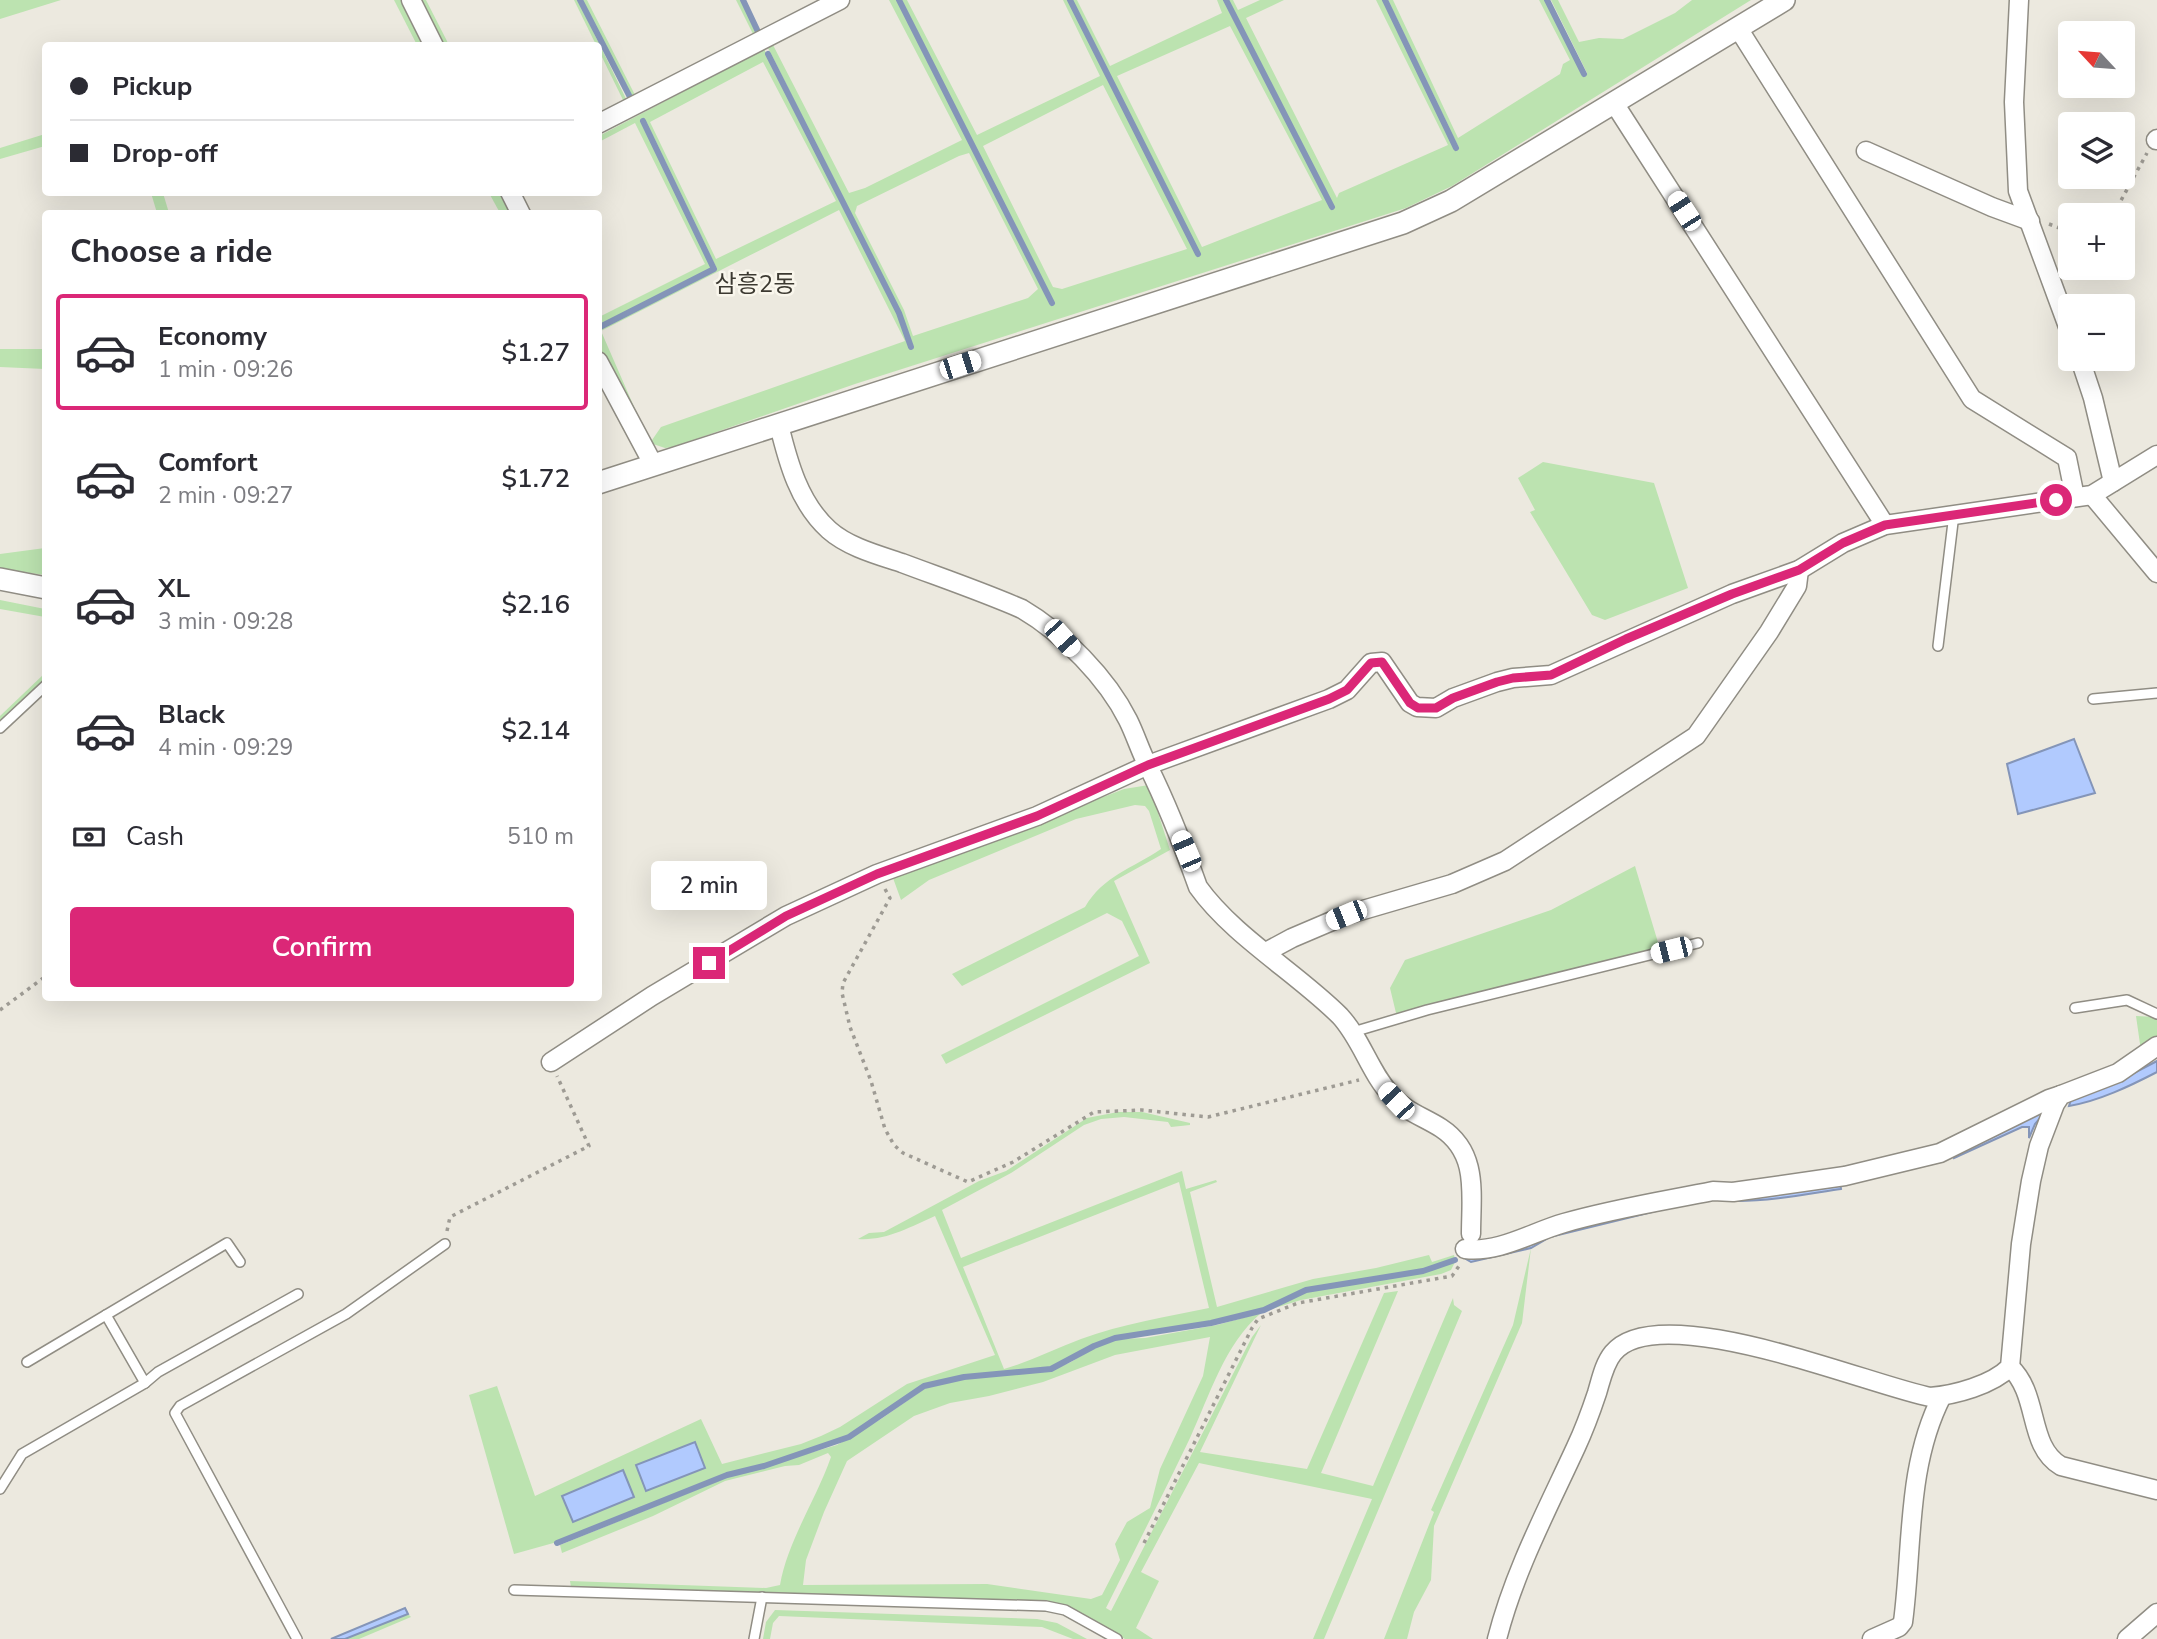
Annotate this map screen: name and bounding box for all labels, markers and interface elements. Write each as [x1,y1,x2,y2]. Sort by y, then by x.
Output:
north arrow [2058,21,2135,98]
map controls [2058,21,2135,371]
text: Pickup [112,69,192,104]
button: layers [2058,112,2135,189]
text: Drop-off [112,136,218,171]
car [1664,188,1705,234]
button: + [2058,203,2135,280]
text: Choose a ride [70,230,272,273]
district label: 삼흥2동 [715,268,795,300]
button: − [2058,294,2135,371]
text: Economy [158,319,267,354]
icon: car [74,321,137,384]
text: $1.27 [501,335,570,370]
car [937,349,984,381]
text: 1 min · 09:26 [158,354,293,385]
text: Comfort [158,445,258,480]
icon: car [74,447,137,510]
text: $1.72 [501,461,570,496]
text: 2 min · 09:27 [158,480,293,511]
route start [2040,484,2072,516]
text: XL [158,571,190,606]
icon: car [74,573,137,636]
text: $2.16 [501,587,570,622]
text: 3 min · 09:28 [158,606,293,637]
car [1041,615,1084,661]
text: Black [158,697,225,732]
icon: car [74,699,137,762]
text: $2.14 [501,713,570,748]
text: 4 min · 09:29 [158,732,293,763]
icon: cash [70,818,108,856]
text: Cash [126,819,184,854]
text: 510 m [507,821,574,852]
car [1169,828,1204,874]
callout: 2 min [651,862,767,911]
text: 2 min [680,870,738,901]
car [1323,897,1370,933]
button: Confirm [70,907,574,987]
car [1649,935,1694,965]
route end [693,947,725,979]
car [1374,1078,1419,1124]

